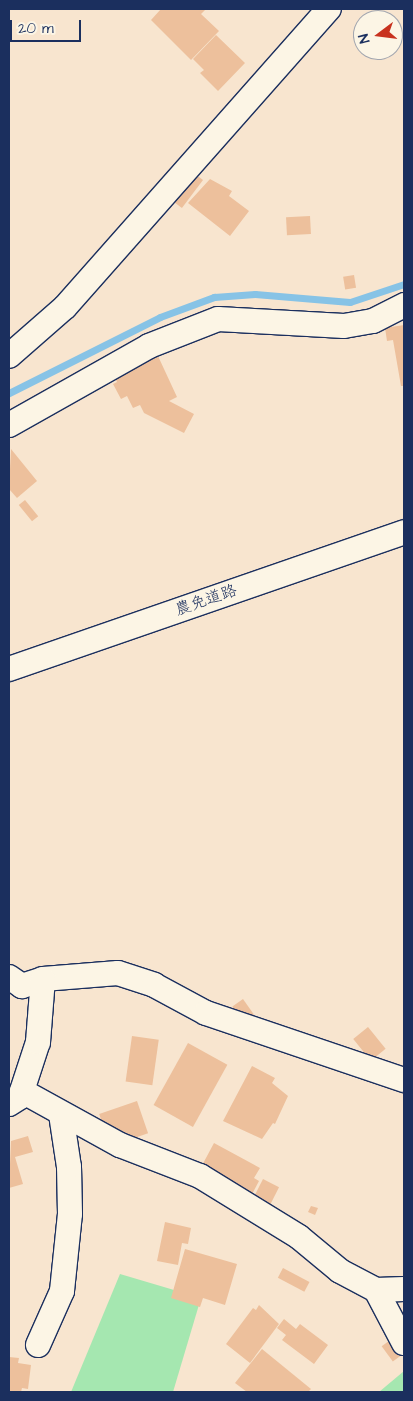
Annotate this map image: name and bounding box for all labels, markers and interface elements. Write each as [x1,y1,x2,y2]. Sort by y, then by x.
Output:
scale bar [12,10,84,42]
north arrow [353,10,403,60]
text: 20 m [18,18,54,39]
text: N [354,32,375,45]
street label: 農免道路 [173,581,239,619]

